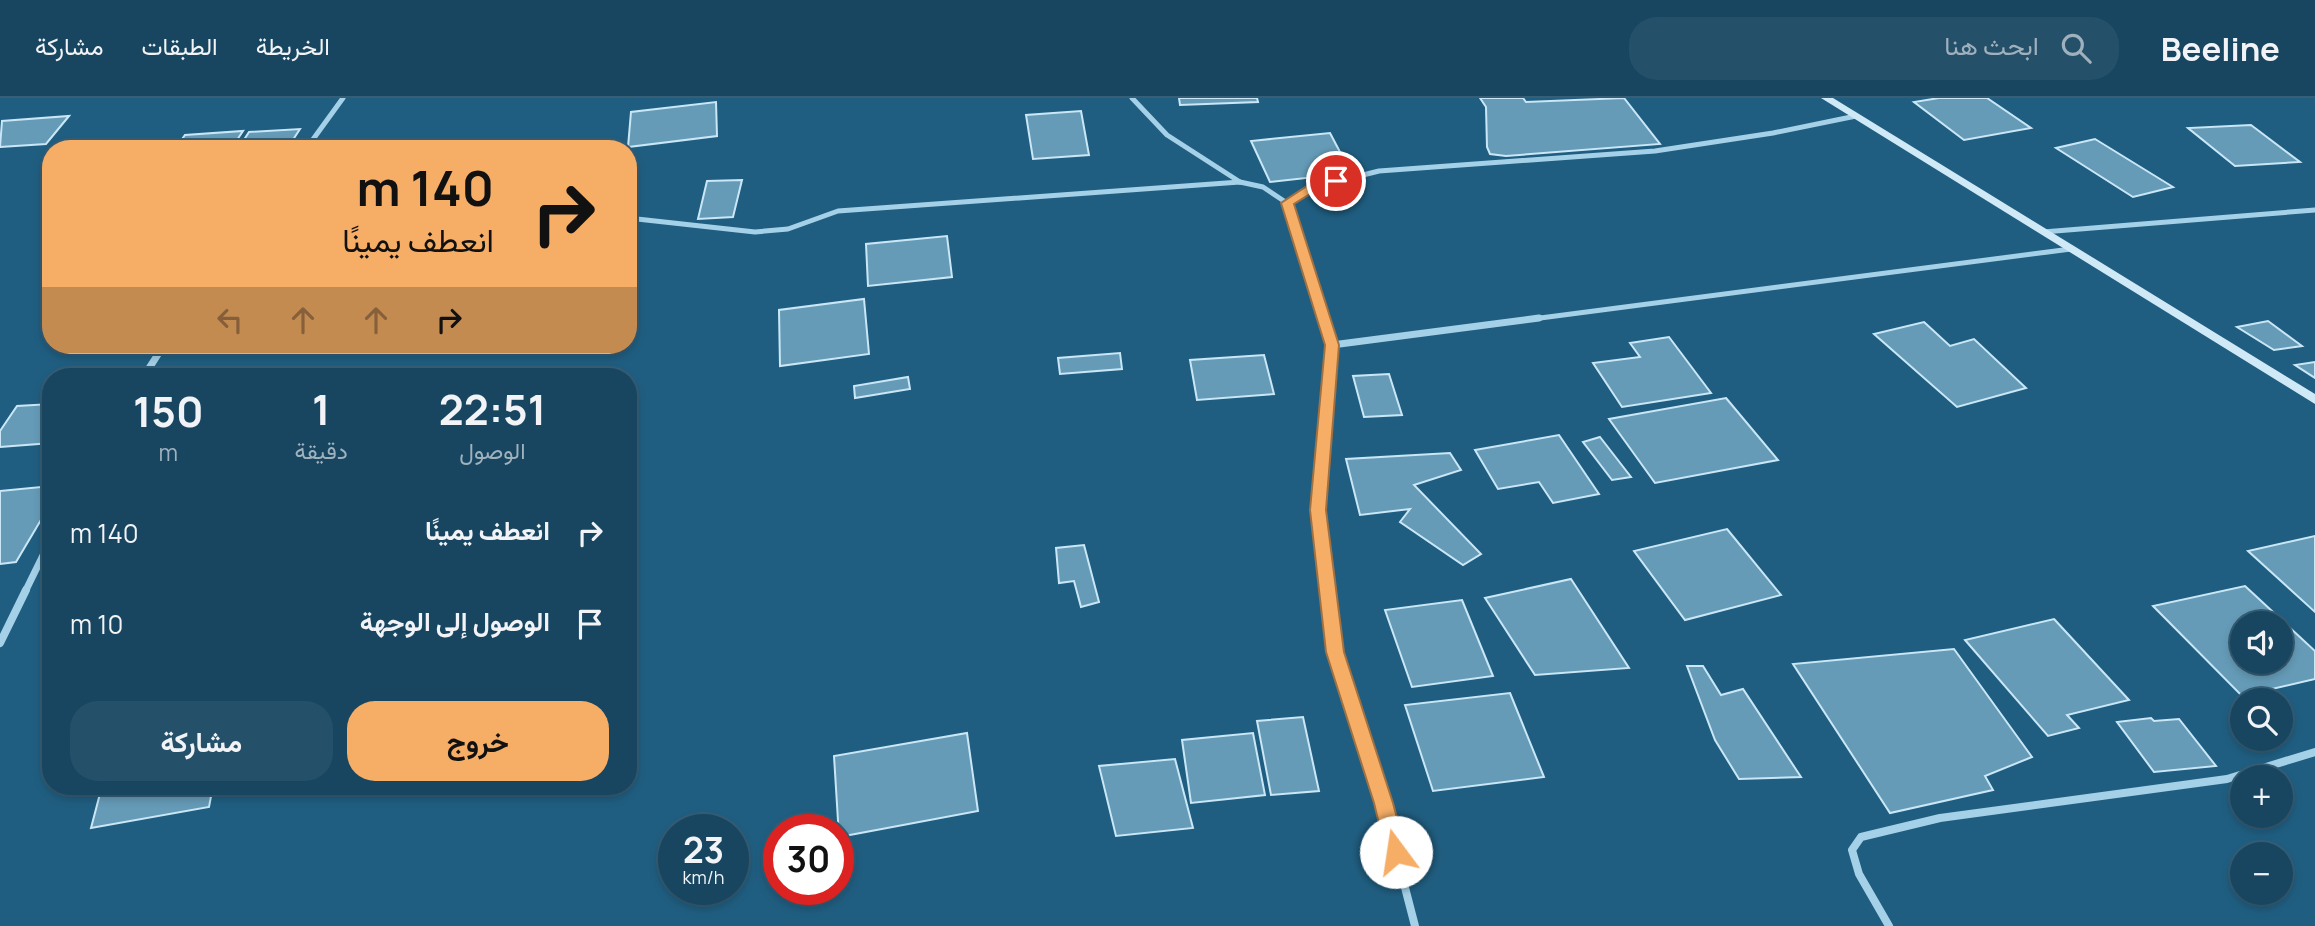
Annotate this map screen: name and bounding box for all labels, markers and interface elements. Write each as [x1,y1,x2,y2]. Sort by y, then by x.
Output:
search box [1629,17,2119,80]
text: Beeline [2161,26,2280,71]
text: ابحث هنا [1944,27,2039,63]
text: مشاركة [35,29,103,62]
text: الطبقات [141,29,218,62]
text: الخريطة [256,29,330,62]
icon: search [2057,29,2095,67]
pin [1306,151,1366,211]
text: 140 m [357,154,494,221]
icon: arrive [1317,162,1355,200]
icon: right [518,168,609,259]
text: انعطف يمينًا [342,218,494,262]
icon: left [211,301,249,339]
icon: ahead [284,301,322,339]
icon: ahead [357,301,395,339]
icon: right [430,301,468,339]
text: 1 [312,380,330,438]
text: 22:51 [439,380,546,438]
text: 150 [133,382,204,440]
text: دقيقة [295,434,348,466]
text: الوصول [459,434,526,466]
text: m [158,436,178,468]
text: انعطف يمينًا [425,512,550,548]
icon: right [571,514,609,552]
text: 140 m [70,515,139,551]
text: الوصول إلى الوجهة [360,603,550,639]
icon: arrive [571,605,609,643]
text: 10 m [70,606,123,642]
map controls [2230,611,2293,905]
button: sound [2230,611,2293,674]
button: search [2230,688,2293,751]
button: مشاركة [70,701,333,781]
button: خروج [347,701,609,781]
button: + [2230,765,2293,828]
speed limit sign: 30 [763,814,854,905]
position arrow [1359,815,1433,889]
text: 23 [683,826,724,874]
button: − [2230,842,2293,905]
text: km/h [683,865,724,889]

